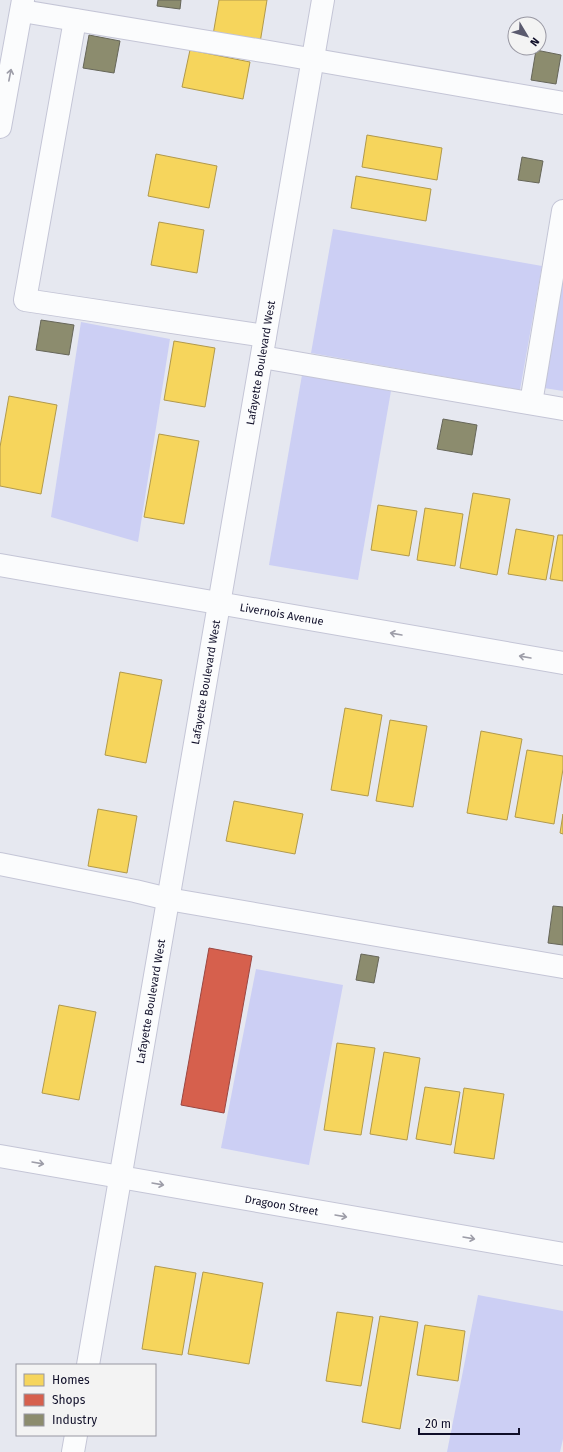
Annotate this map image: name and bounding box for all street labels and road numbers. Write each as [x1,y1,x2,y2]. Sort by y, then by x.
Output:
street label: Lafayette Boulevard West [243,299,278,426]
street label: Livernois Avenue [239,600,325,628]
street label: Lafayette Boulevard West [188,619,223,745]
street label: Lafayette Boulevard West [133,938,168,1065]
street label: Dragoon Street [244,1192,320,1218]

